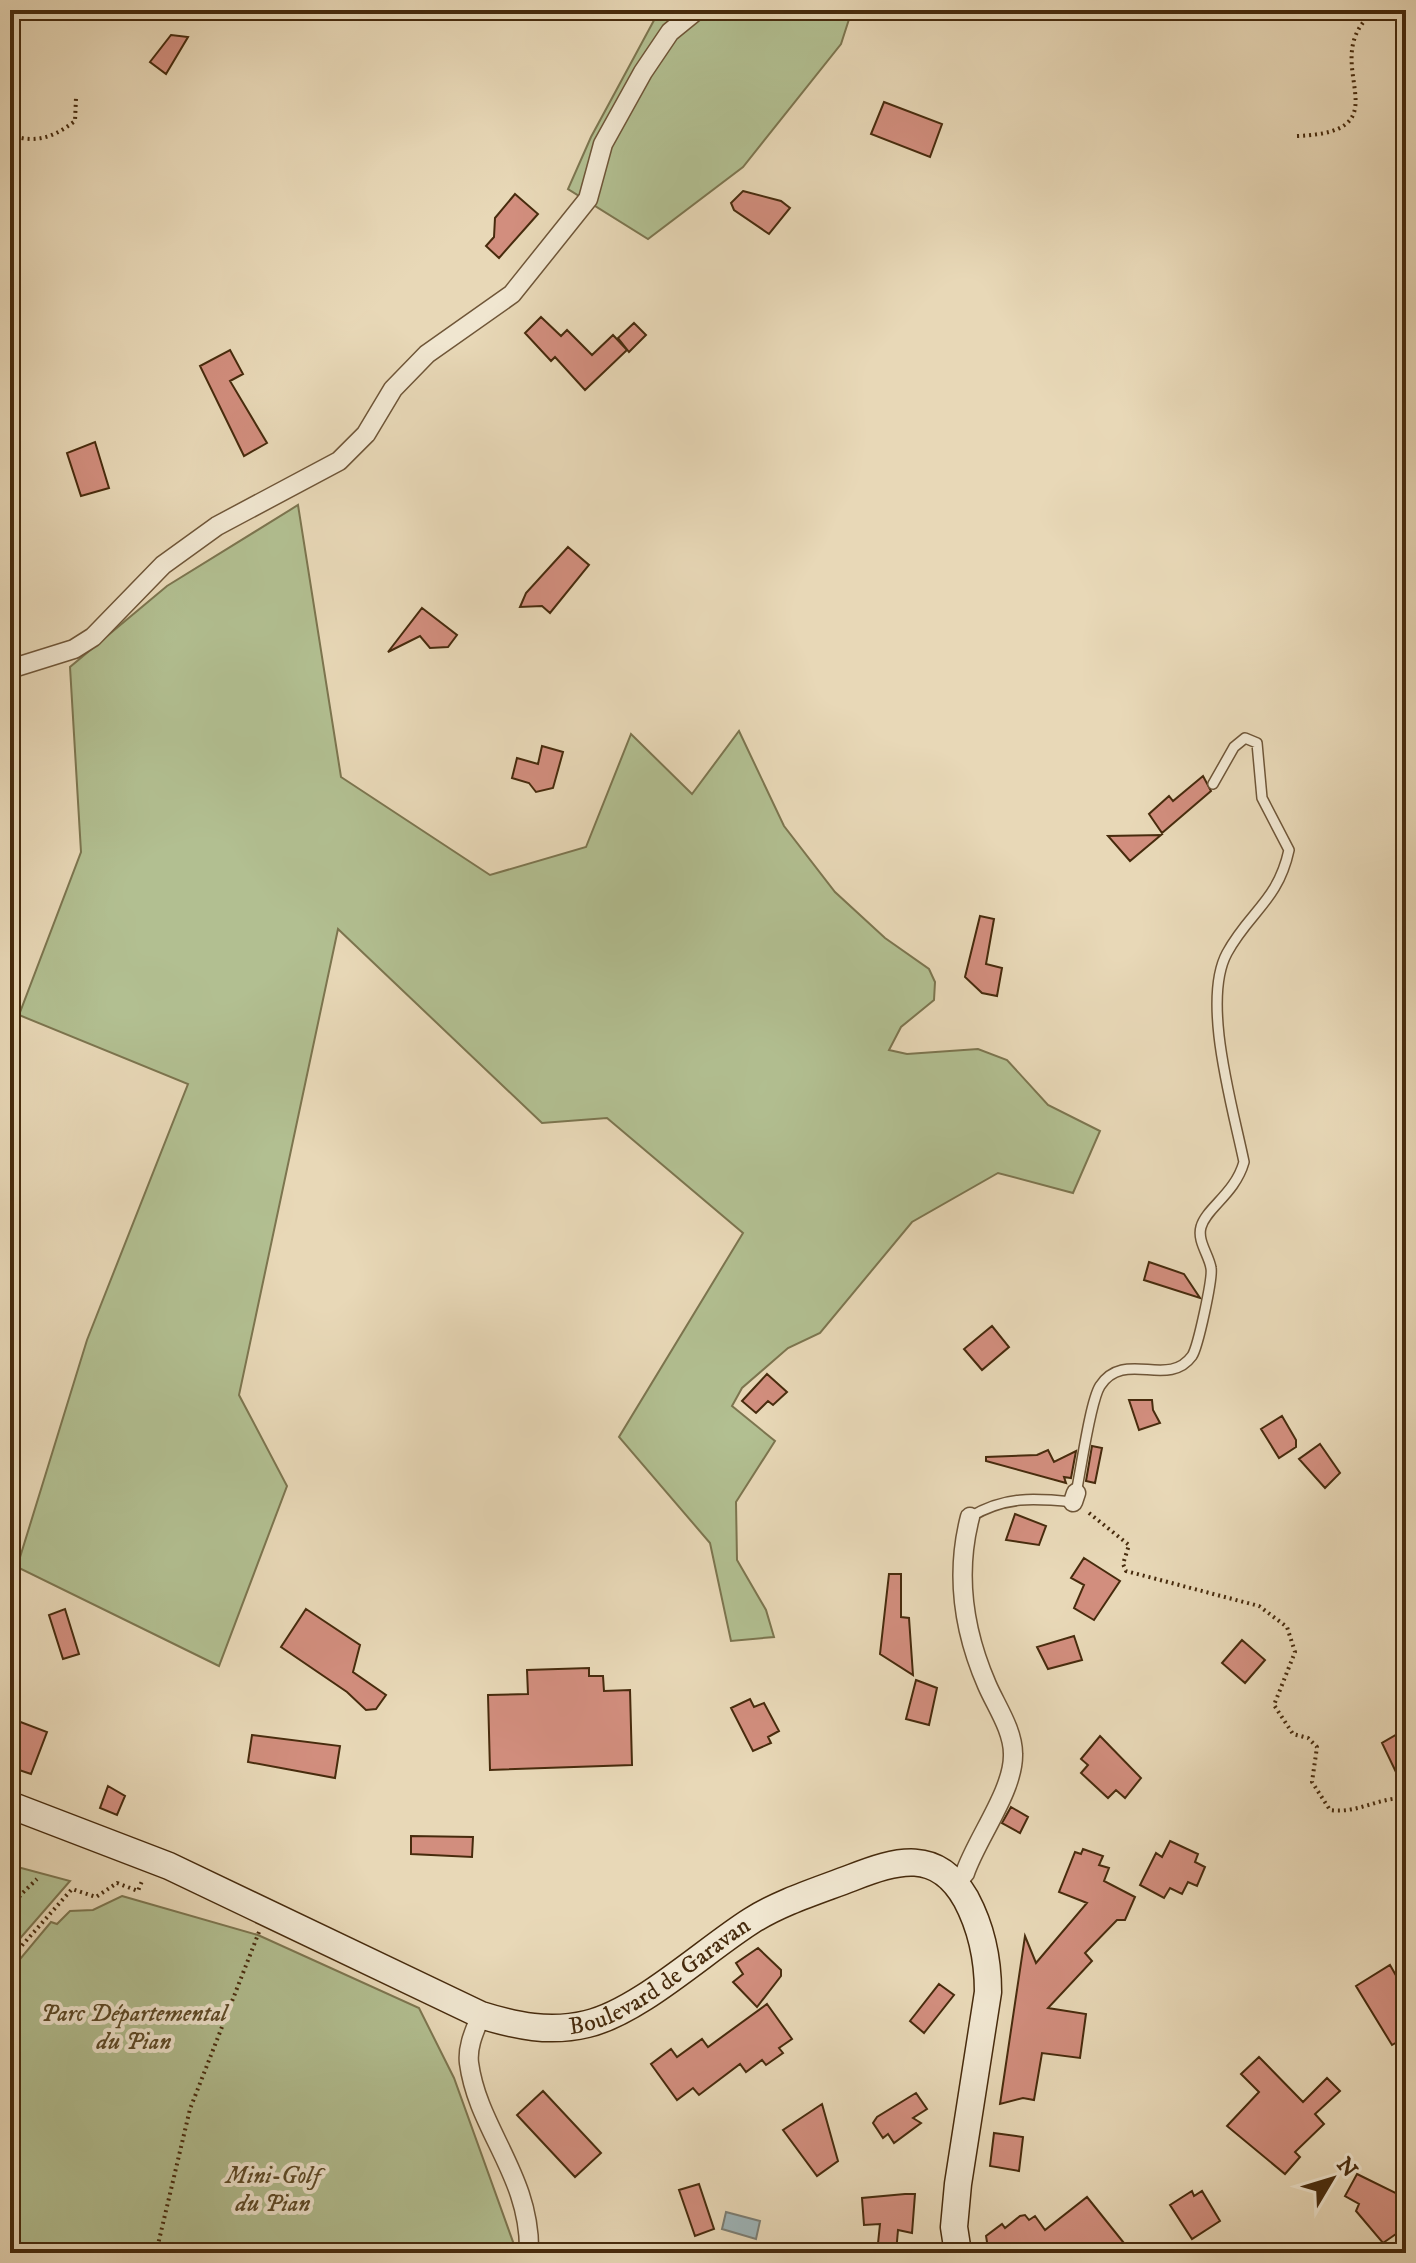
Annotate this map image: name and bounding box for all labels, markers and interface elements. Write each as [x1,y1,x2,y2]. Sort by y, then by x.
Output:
street label: Boulevard de Garavan [567,1910,757,2042]
park label: Parc Départemental du Pian [41,1999,230,2057]
north arrow [1292,2139,1372,2219]
text: N [1330,2152,1363,2183]
park label: Mini-Golf du Pian [224,2161,326,2219]

